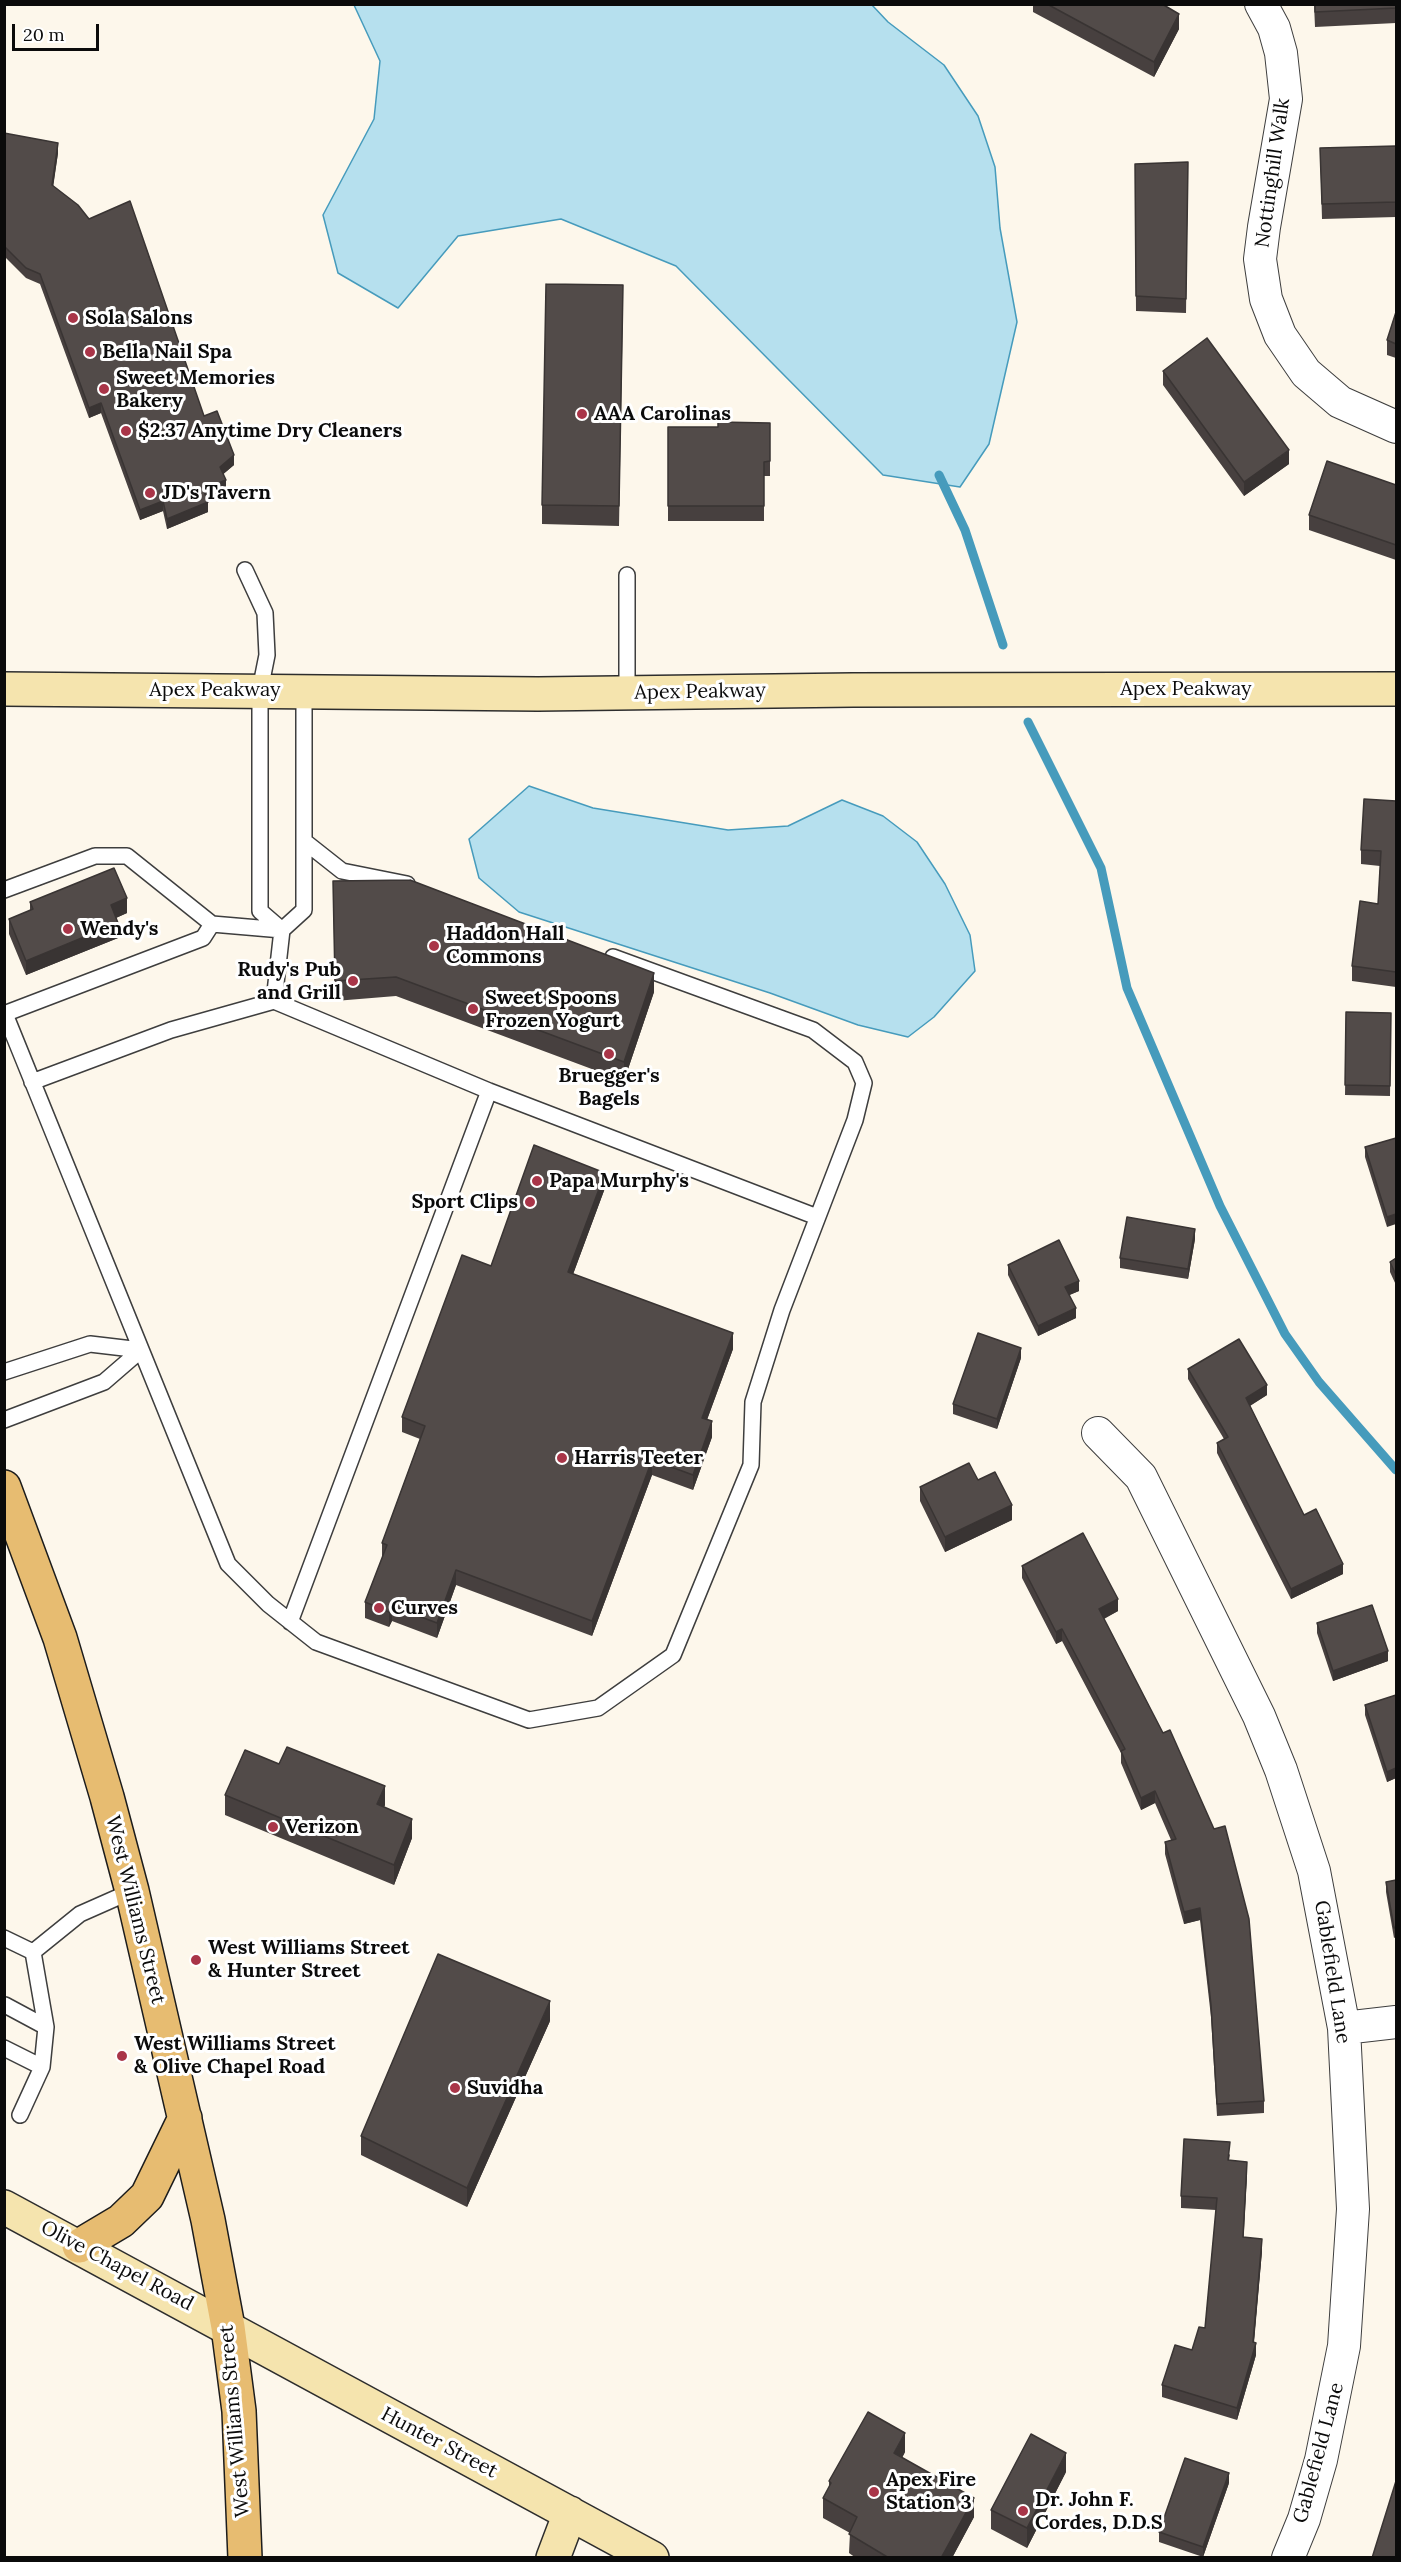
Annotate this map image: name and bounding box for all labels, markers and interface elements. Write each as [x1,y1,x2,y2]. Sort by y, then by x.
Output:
scale bar [15,12,102,50]
text: 20 m [23,23,65,46]
street label: Nottinghill Walk [1251,97,1295,249]
place label: Sola Salons [85,306,193,330]
marker: Sola Salons [66,311,80,325]
place label: Bella Nail Spa [102,340,232,364]
marker: Bella Nail Spa [83,345,97,359]
place label: Sweet Memories Bakery [116,366,275,413]
marker: Sweet Memories Bakery [97,382,111,396]
place label: AAA Carolinas [594,402,731,426]
marker: AAA Carolinas [575,407,589,421]
place label: $2.37 Anytime Dry Cleaners [138,419,402,443]
marker: $2.37 Anytime Dry Cleaners [119,424,133,438]
place label: JD's Tavern [162,481,271,505]
marker: JD's Tavern [143,486,157,500]
street label: Apex Peakway [1120,677,1252,701]
street label: Apex Peakway [149,678,281,702]
street label: Apex Peakway [634,679,766,705]
place label: Wendy's [80,917,158,941]
marker: Wendy's [61,922,75,936]
place label: Haddon Hall Commons [446,922,564,969]
marker: Haddon Hall Commons [427,939,441,953]
place label: Rudy's Pub and Grill [237,958,341,1005]
marker: Rudy's Pub and Grill [346,974,360,988]
place label: Sweet Spoons Frozen Yogurt [485,986,620,1033]
marker: Sweet Spoons Frozen Yogurt [466,1002,480,1016]
marker: Bruegger's Bagels [602,1047,616,1061]
place label: Bruegger's Bagels [558,1064,660,1111]
place label: Papa Murphy's [549,1169,689,1193]
marker: Papa Murphy's [530,1174,544,1188]
place label: Sport Clips [412,1190,518,1214]
marker: Sport Clips [523,1195,537,1209]
place label: Harris Teeter [574,1446,703,1470]
marker: Harris Teeter [555,1451,569,1465]
place label: Curves [391,1596,458,1620]
marker: Curves [372,1601,386,1615]
street label: West Williams Street [100,1813,170,2007]
place label: Verizon [285,1815,359,1839]
marker: Verizon [266,1820,280,1834]
street label: Gablefield Lane [1309,1899,1355,2045]
place label: West Williams Street & Hunter Street [208,1936,409,1983]
marker: West Williams Street & Hunter Street [189,1953,203,1967]
place label: West Williams Street & Olive Chapel Road [134,2032,335,2079]
marker: West Williams Street & Olive Chapel Road [115,2049,129,2063]
place label: Suvidha [467,2076,543,2100]
marker: Suvidha [448,2081,462,2095]
street label: Olive Chapel Road [37,2216,197,2316]
street label: West Williams Street [215,2324,255,2518]
street label: Gablefield Lane [1289,2380,1349,2526]
street label: Hunter Street [377,2402,501,2484]
place label: Apex Fire Station 3 [886,2468,976,2515]
marker: Apex Fire Station 3 [867,2485,881,2499]
place label: Dr. John F. Cordes, D.D.S [1035,2488,1163,2535]
marker: Dr. John F. Cordes, D.D.S [1016,2504,1030,2518]

